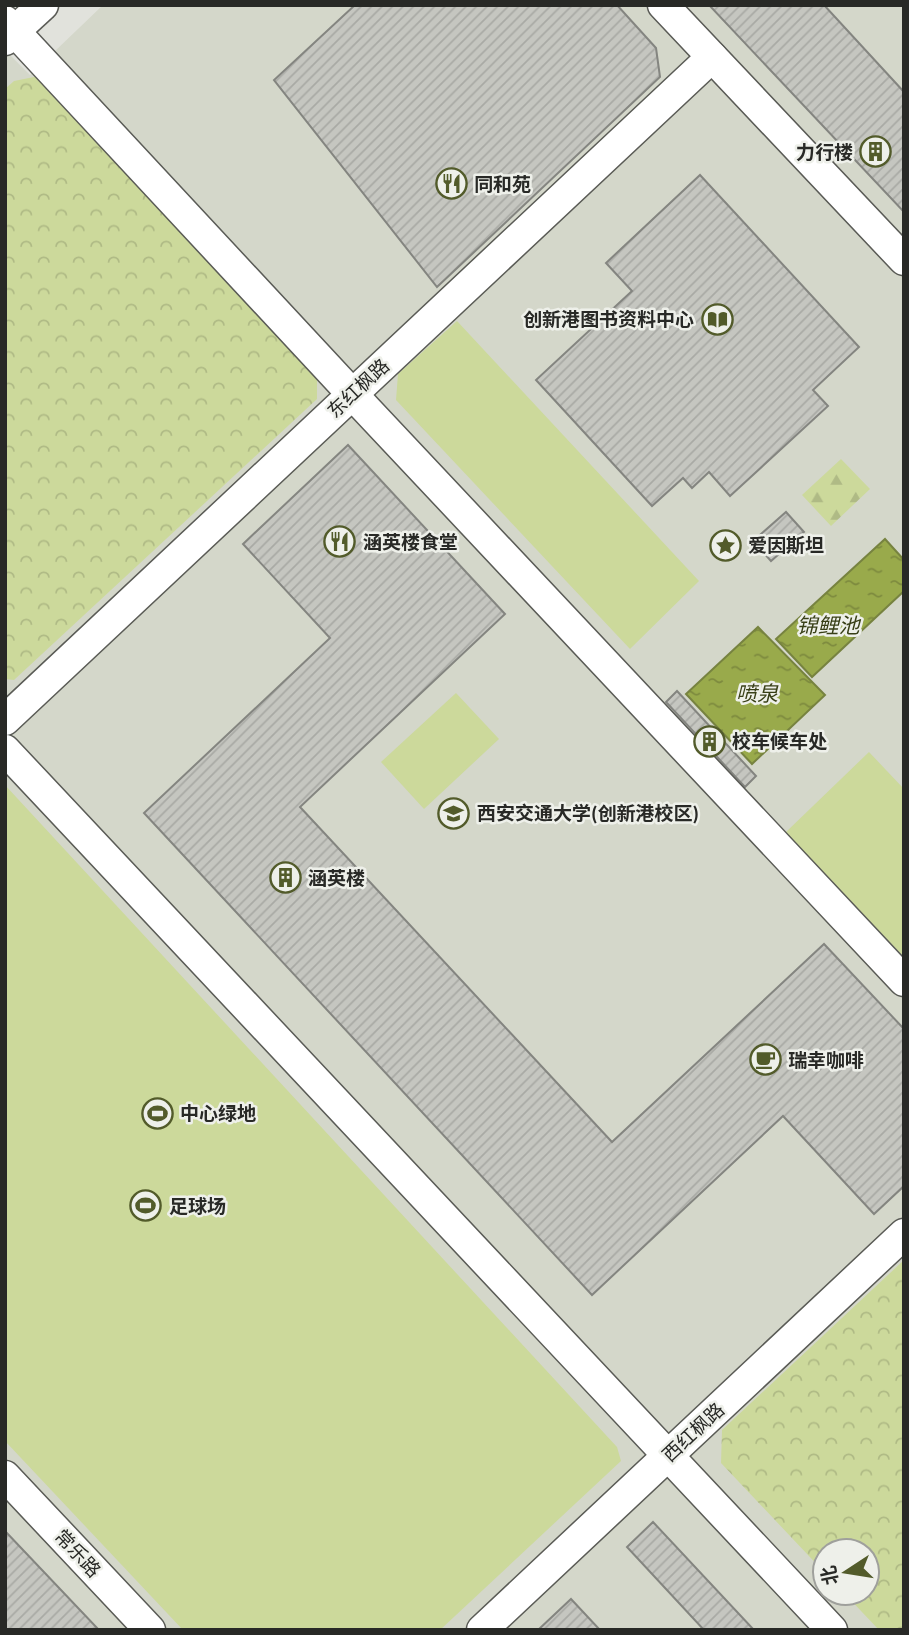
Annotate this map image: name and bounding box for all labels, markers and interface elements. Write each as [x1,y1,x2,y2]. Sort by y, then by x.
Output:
building icon: 力行楼 [859,135,893,169]
place label: 力行楼 [796,140,853,167]
restaurant icon: 同和苑 [434,167,468,201]
place label: 同和苑 [474,172,531,199]
library icon: 创新港图书资料中心 [700,302,734,336]
place label: 创新港图书资料中心 [523,307,694,334]
street label: 东红枫路 [322,353,396,425]
restaurant icon: 涵英楼食堂 [323,525,357,559]
place icon: 爱因斯坦 [708,528,742,562]
place label: 涵英楼食堂 [363,530,458,557]
place label: 爱因斯坦 [748,533,824,560]
water label: 锦鲤池 [797,611,861,641]
water label: 喷泉 [736,679,779,709]
building icon: 校车候车处 [692,724,726,758]
place label: 校车候车处 [732,729,827,756]
school or university icon: 西安交通大学(创新港校区) [437,796,471,830]
place label: 西安交通大学(创新港校区) [477,801,699,828]
building icon: 涵英楼 [268,861,302,895]
place label: 涵英楼 [308,866,365,893]
cafe icon: 瑞幸咖啡 [748,1043,782,1077]
place label: 瑞幸咖啡 [788,1048,864,1075]
sports icon: 中心绿地 [140,1096,174,1130]
place label: 中心绿地 [180,1101,256,1128]
sports icon: 足球场 [129,1189,163,1223]
place label: 足球场 [169,1194,226,1221]
street label: 西红枫路 [657,1397,731,1469]
street label: 常乐路 [48,1524,106,1584]
north arrow [811,1537,881,1607]
text: 北 [816,1563,846,1587]

